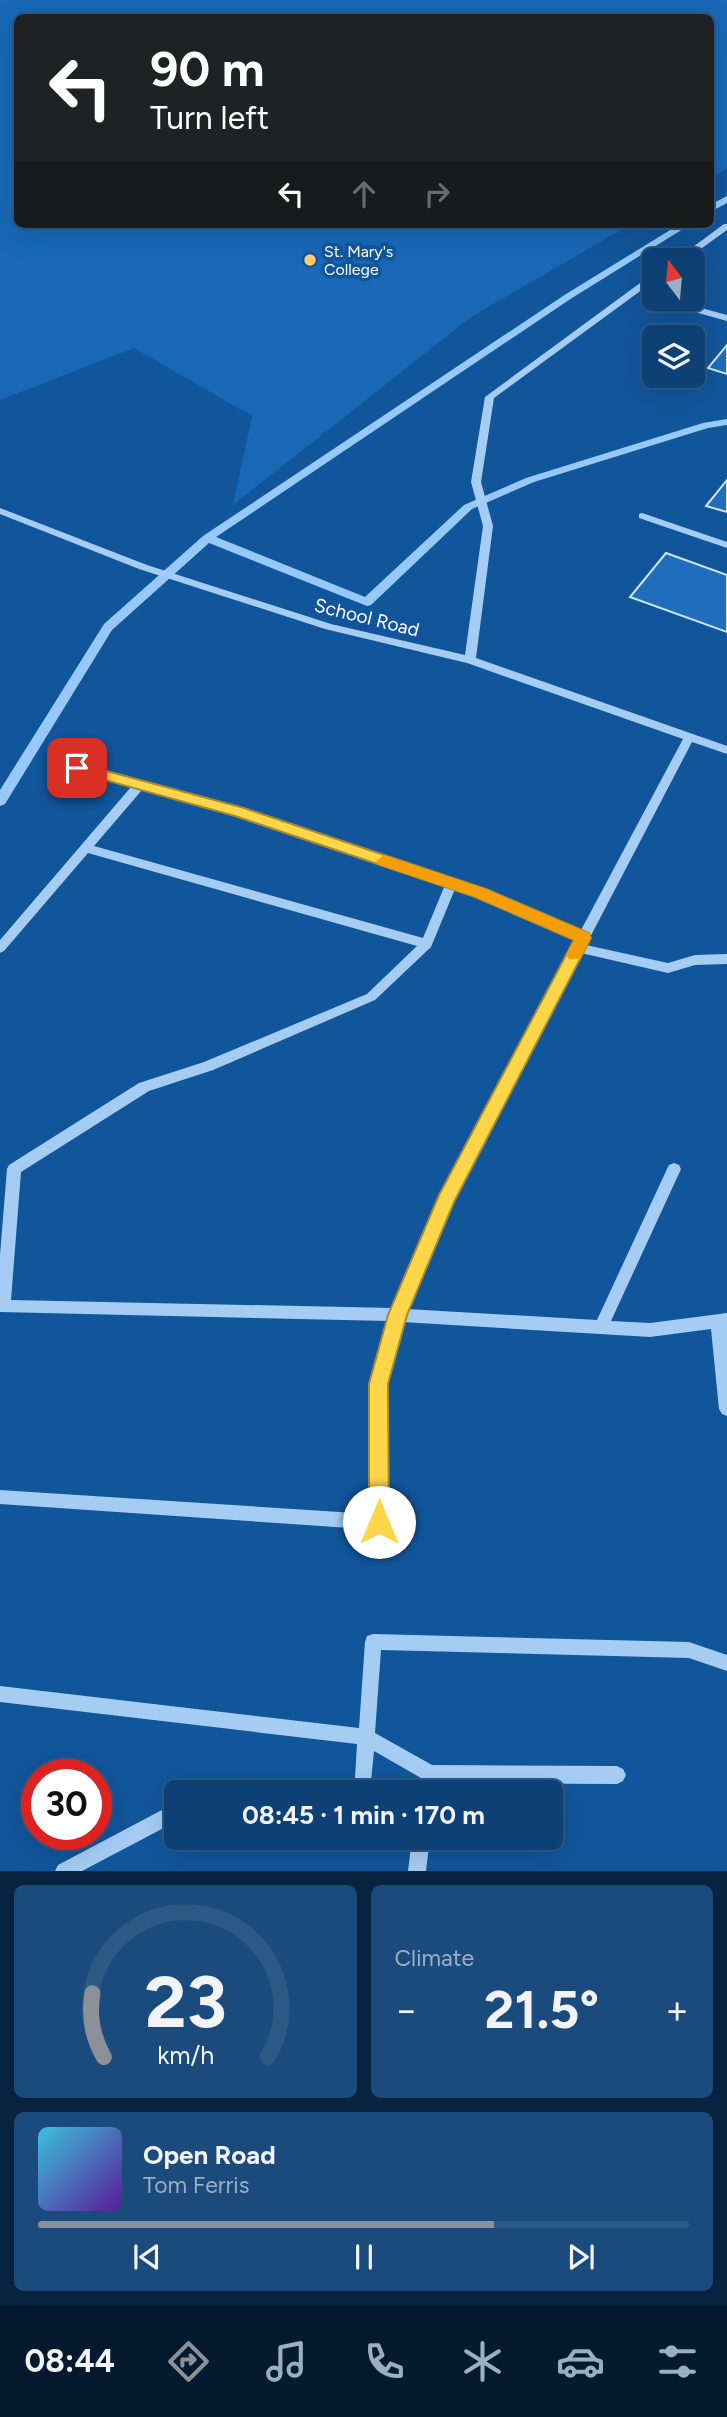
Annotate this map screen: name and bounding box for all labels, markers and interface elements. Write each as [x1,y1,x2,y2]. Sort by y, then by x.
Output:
text: 90 m [150,39,265,98]
icon: left [35,42,126,133]
text: Turn left [150,99,269,137]
icon: left [272,175,310,213]
icon: ahead [345,175,383,213]
icon: right [418,175,456,213]
place label: St. Mary's College [324,242,393,279]
north arrow [642,248,705,312]
map controls [642,248,705,388]
marker: St. Mary's College [302,252,318,268]
button: layers [642,325,705,388]
street label: School Road [312,593,422,642]
pin [47,738,107,798]
icon: arrive [58,749,96,787]
position arrow [342,1485,416,1559]
speed limit sign: 30 [21,1759,112,1850]
text: 08:45 · 1 min · 170 m [242,1799,485,1831]
text: Climate [395,1944,474,1972]
text: 23 [144,1959,227,2046]
text: 21.5° [484,1979,599,2041]
text: − [395,1987,418,2033]
text: + [665,1987,689,2033]
text: km/h [157,2040,214,2070]
text: Open Road [143,2139,276,2171]
text: Tom Ferris [143,2171,249,2199]
icon: previous [128,2238,166,2276]
icon: pause [345,2238,383,2276]
icon: next [562,2238,600,2276]
icon: directions [164,2337,213,2386]
icon: music [262,2337,311,2386]
icon: phone [360,2337,409,2386]
icon: climate [458,2337,507,2386]
icon: car [556,2337,605,2386]
icon: filters [653,2337,702,2386]
text: 08:44 [24,2342,115,2380]

